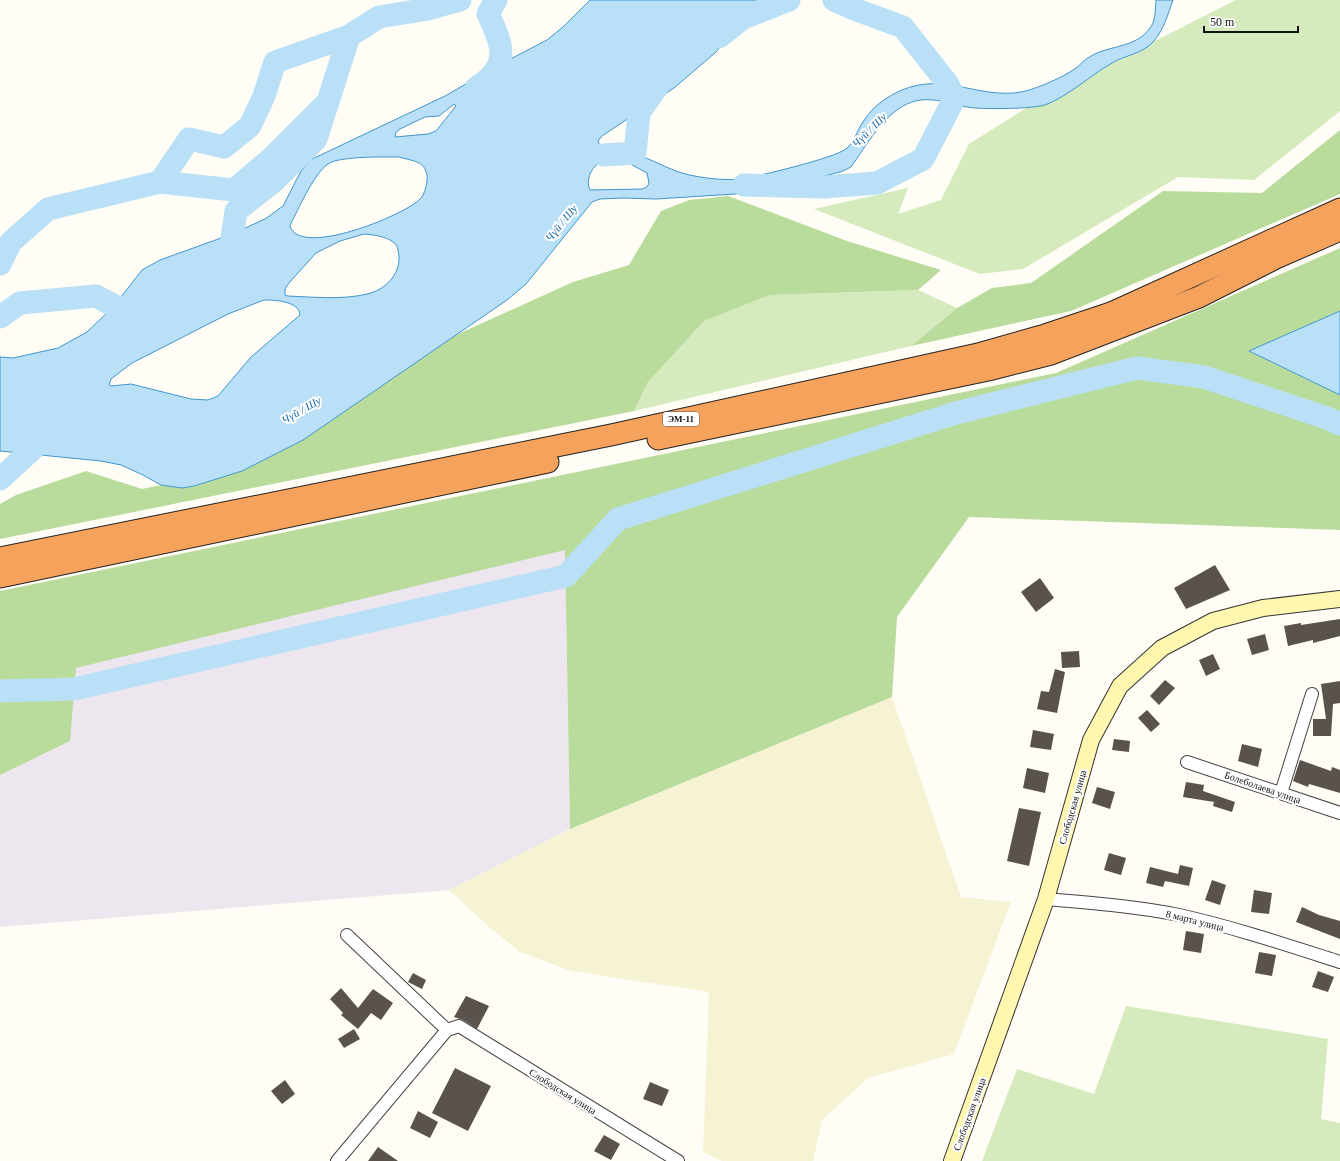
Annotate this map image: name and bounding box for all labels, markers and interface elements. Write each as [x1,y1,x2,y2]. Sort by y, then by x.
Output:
scale bar [1204,8,1298,34]
text: 50 m [1210,15,1235,29]
water label: Чүй / Шу [849,110,889,150]
water label: Чүй / Шу [543,202,579,244]
water label: Чүй / Шу [279,394,323,426]
road number: ЭМ-11 [663,412,699,426]
street label: Слободская улица [1057,768,1089,846]
street label: Болеболаева улица [1223,769,1303,806]
street label: 8 марта улица [1165,908,1225,933]
street label: Слободская улица [527,1066,599,1117]
street label: Слободская улица [951,1076,988,1152]

